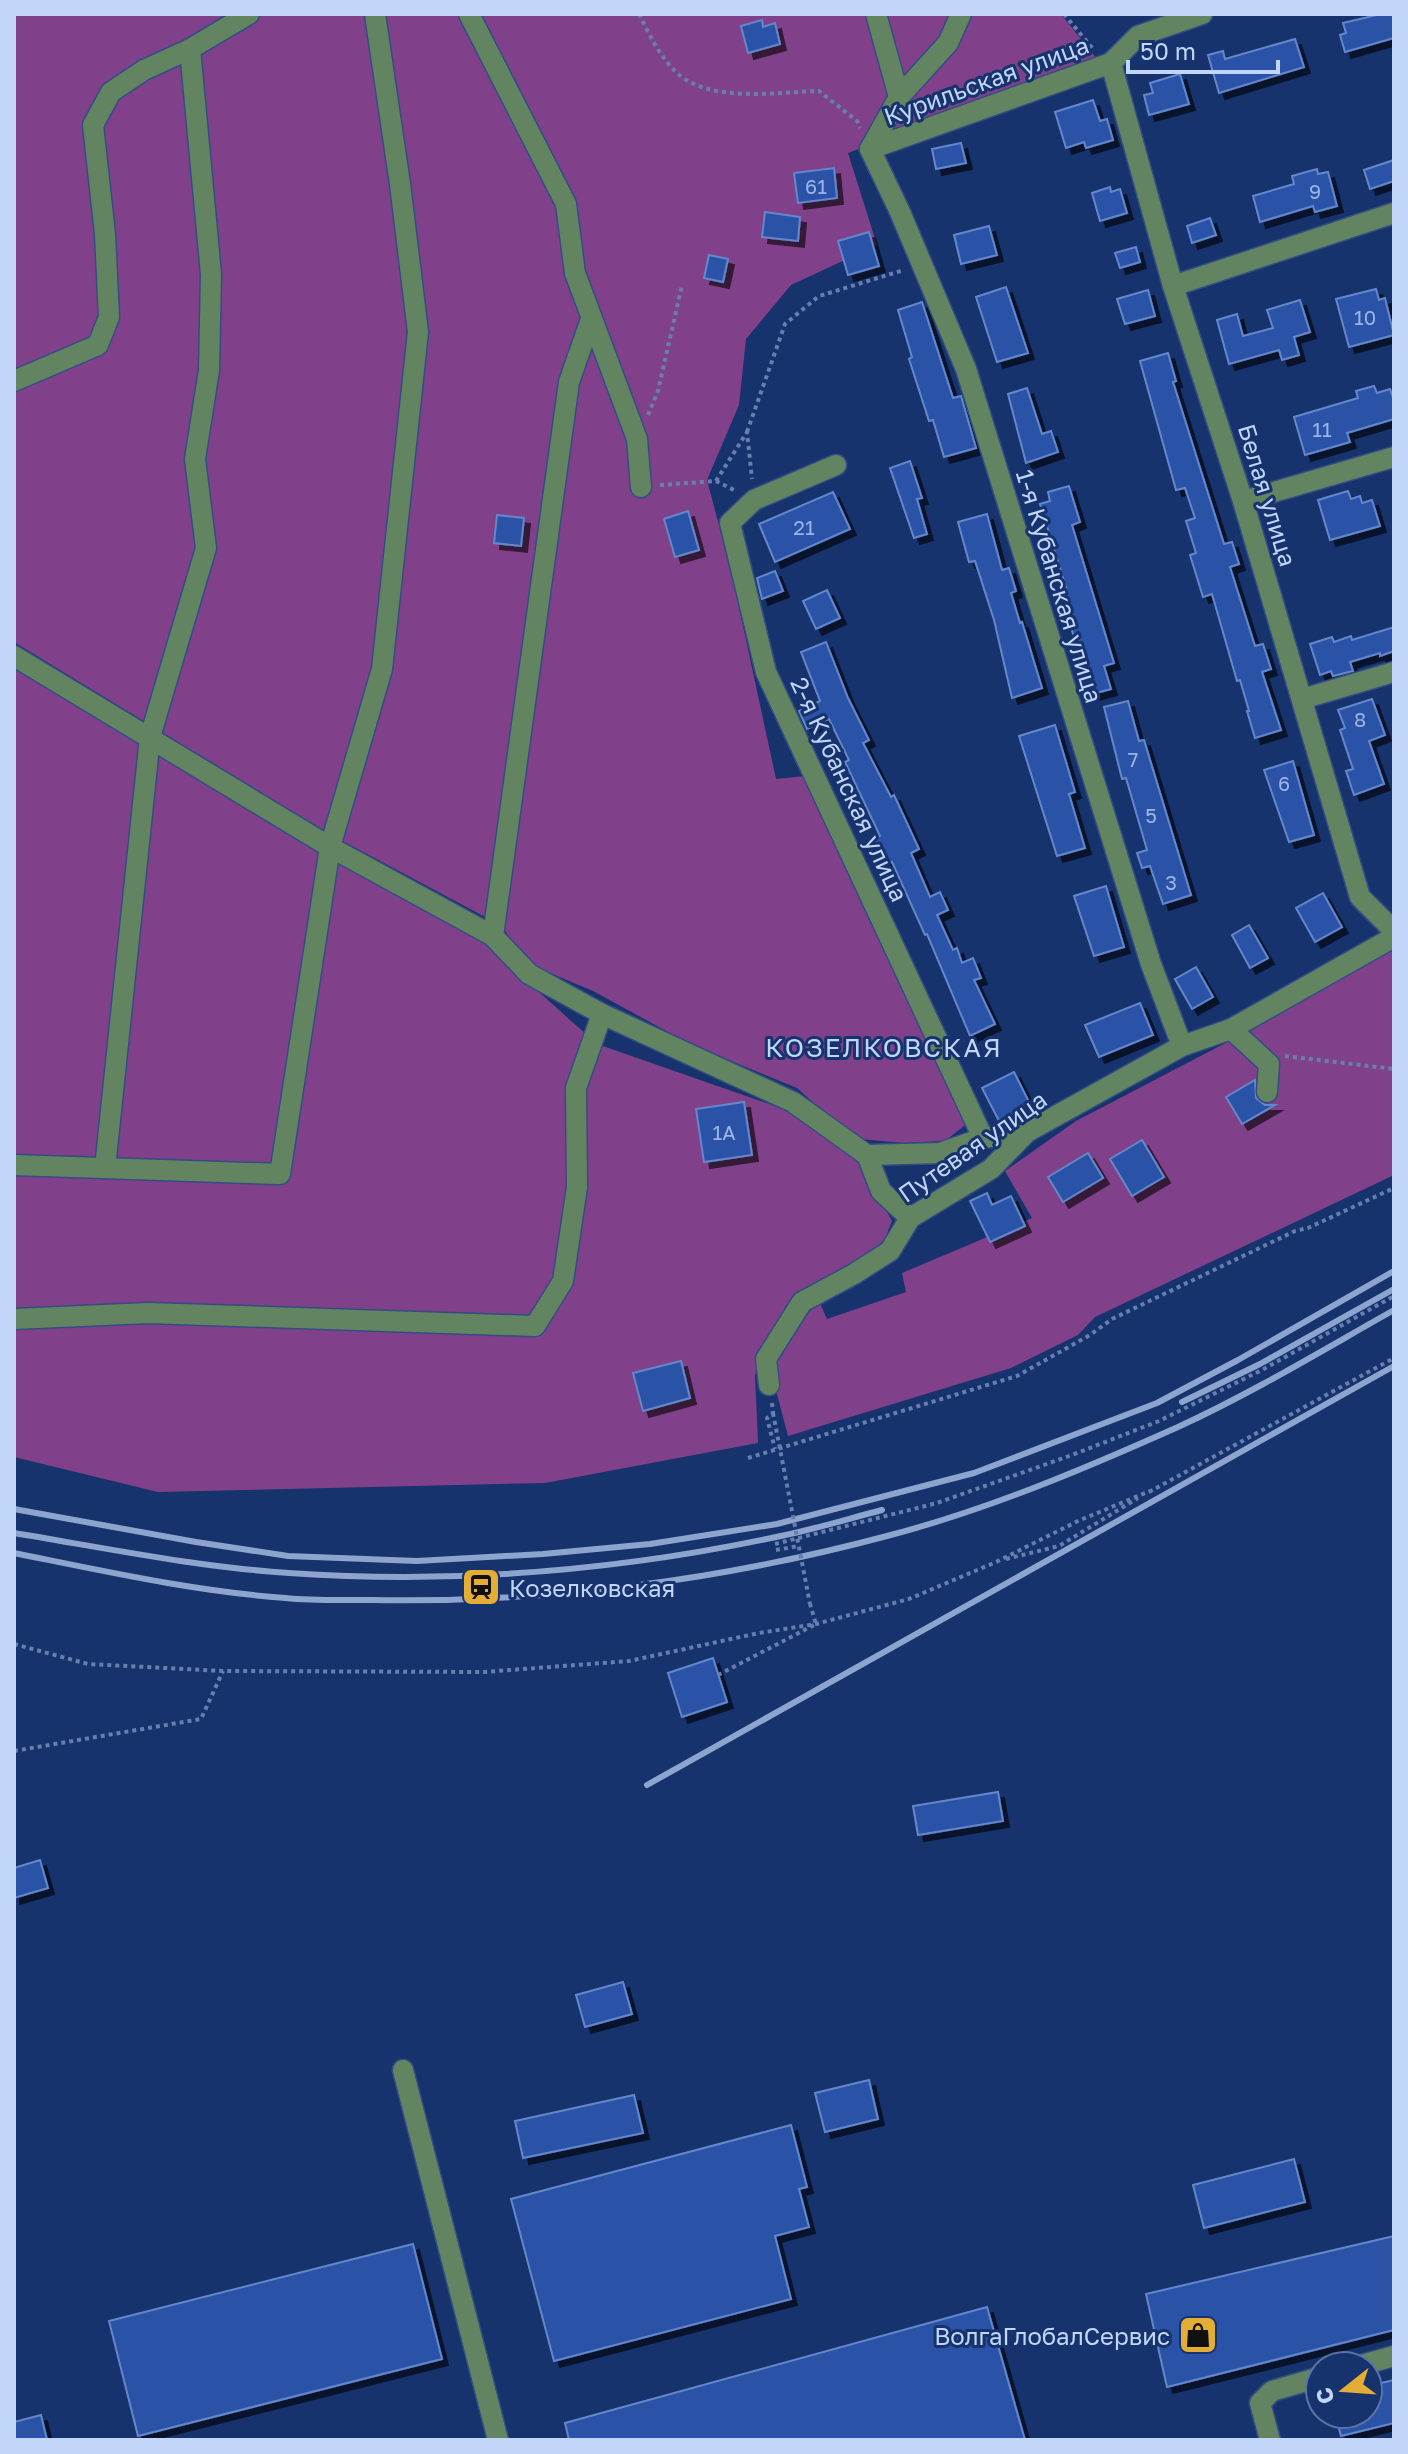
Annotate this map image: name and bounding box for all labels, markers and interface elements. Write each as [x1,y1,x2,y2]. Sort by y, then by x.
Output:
scale bar [1128,24,1278,74]
street label: Курильская улица [880,29,1092,131]
text: 50 m [1140,36,1196,65]
house number: 61 [805,174,827,198]
house number: 9 [1309,179,1321,203]
house number: 10 [1354,305,1376,329]
house number: 11 [1312,417,1332,441]
street label: Белая улица [1233,420,1303,570]
street label: 1-я Кубанская улица [1011,466,1109,706]
house number: 21 [793,515,815,539]
street label: 2-я Кубанская улица [785,672,915,906]
house number: 8 [1354,707,1366,731]
house number: 7 [1128,747,1138,771]
house number: 6 [1278,771,1290,795]
house number: 5 [1145,803,1157,827]
house number: 3 [1165,870,1177,894]
district label: КОЗЕЛКОВСКАЯ [765,1032,1003,1063]
street label: Путевая улица [892,1084,1052,1208]
house number: 1А [712,1120,736,1144]
station icon: Козелковская [460,1566,502,1608]
place label: Козелковская [509,1573,675,1602]
shop icon: ВолгаГлобалСервис [1177,2314,1219,2356]
place label: ВолгаГлобалСервис [934,2321,1170,2350]
north arrow [1304,2350,1384,2430]
text: С [1309,2385,1340,2407]

